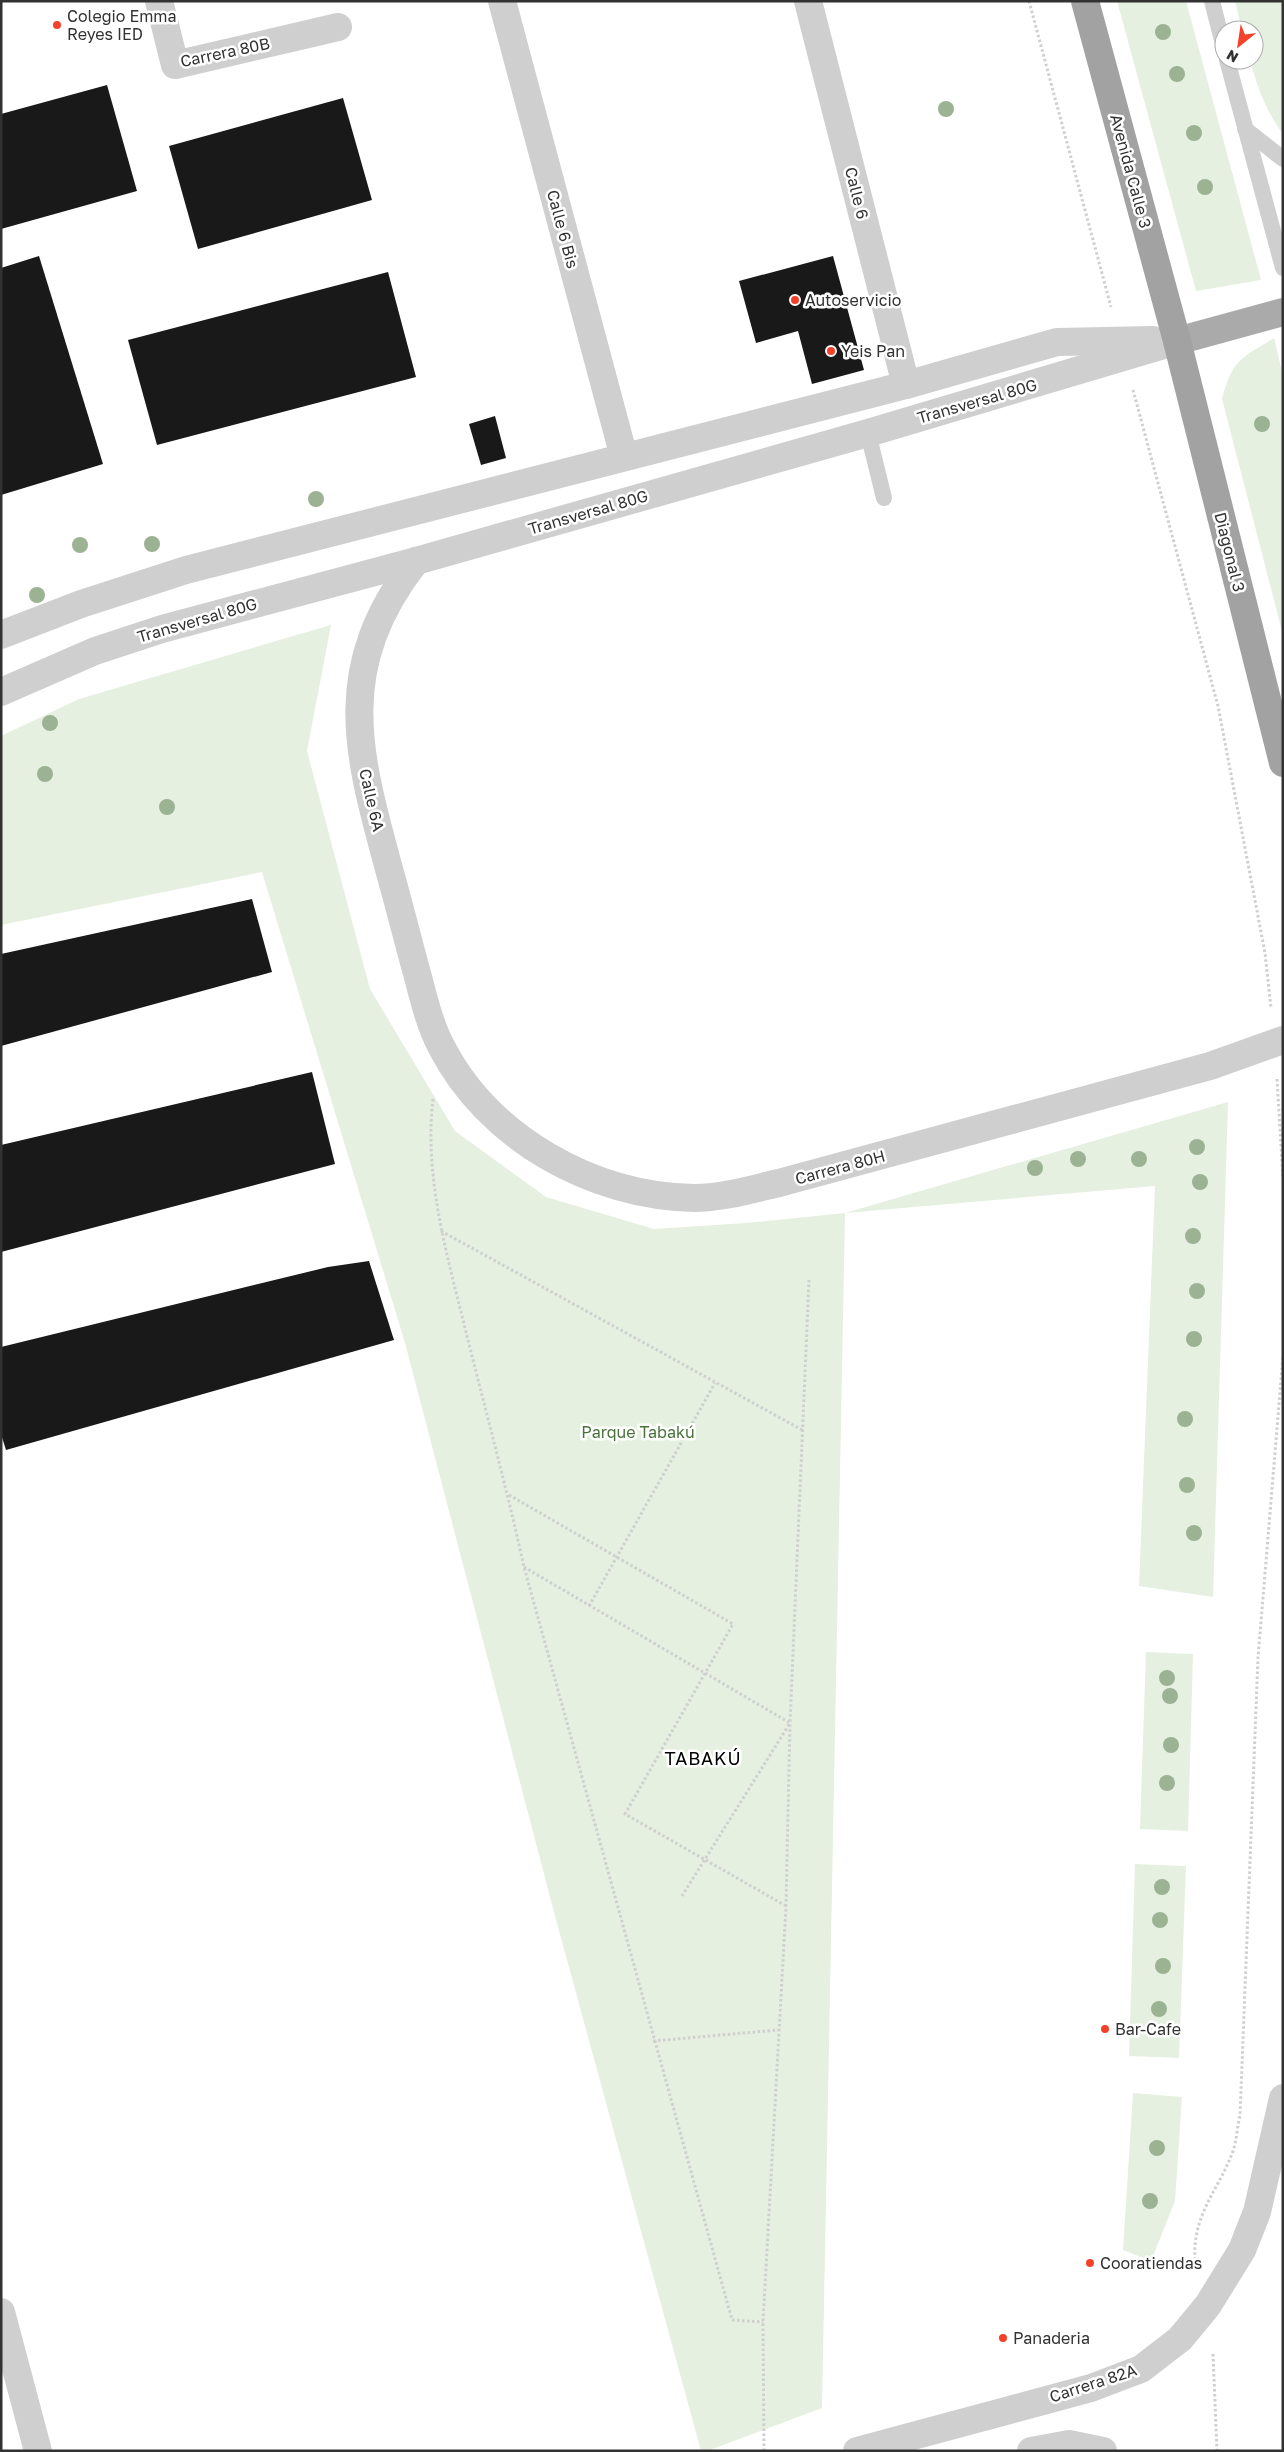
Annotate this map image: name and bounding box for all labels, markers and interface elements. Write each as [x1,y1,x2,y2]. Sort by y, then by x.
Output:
place label: Colegio Emma Reyes IED [67,6,177,44]
marker: Colegio Emma Reyes IED [51,19,63,31]
north arrow [1214,20,1264,70]
street label: Carrera 80B [178,33,272,71]
text: N [1223,47,1241,67]
street label: Avenida Calle 3 [1106,112,1156,230]
street label: Calle 6 [841,165,873,221]
street label: Calle 6 Bis [543,188,583,270]
place label: Autoservicio [805,290,901,310]
marker: Autoservicio [789,294,801,306]
place label: Yeis Pan [841,341,905,361]
marker: Yeis Pan [825,345,837,357]
street label: Transversal 80G [915,374,1039,428]
street label: Transversal 80G [526,485,650,539]
street label: Diagonal 3 [1210,510,1250,594]
street label: Transversal 80G [135,593,259,647]
street label: Calle 6A [355,767,389,834]
street label: Carrera 80H [793,1145,887,1189]
park label: Parque Tabakú [581,1422,695,1442]
district label: TABAKÚ [664,1747,742,1769]
place label: Bar-Cafe [1115,2019,1181,2039]
marker: Bar-Cafe [1099,2023,1111,2035]
place label: Cooratiendas [1100,2253,1202,2273]
marker: Cooratiendas [1084,2257,1096,2269]
place label: Panaderia [1013,2328,1090,2348]
marker: Panaderia [997,2332,1009,2344]
street label: Carrera 82A [1047,2359,1139,2406]

